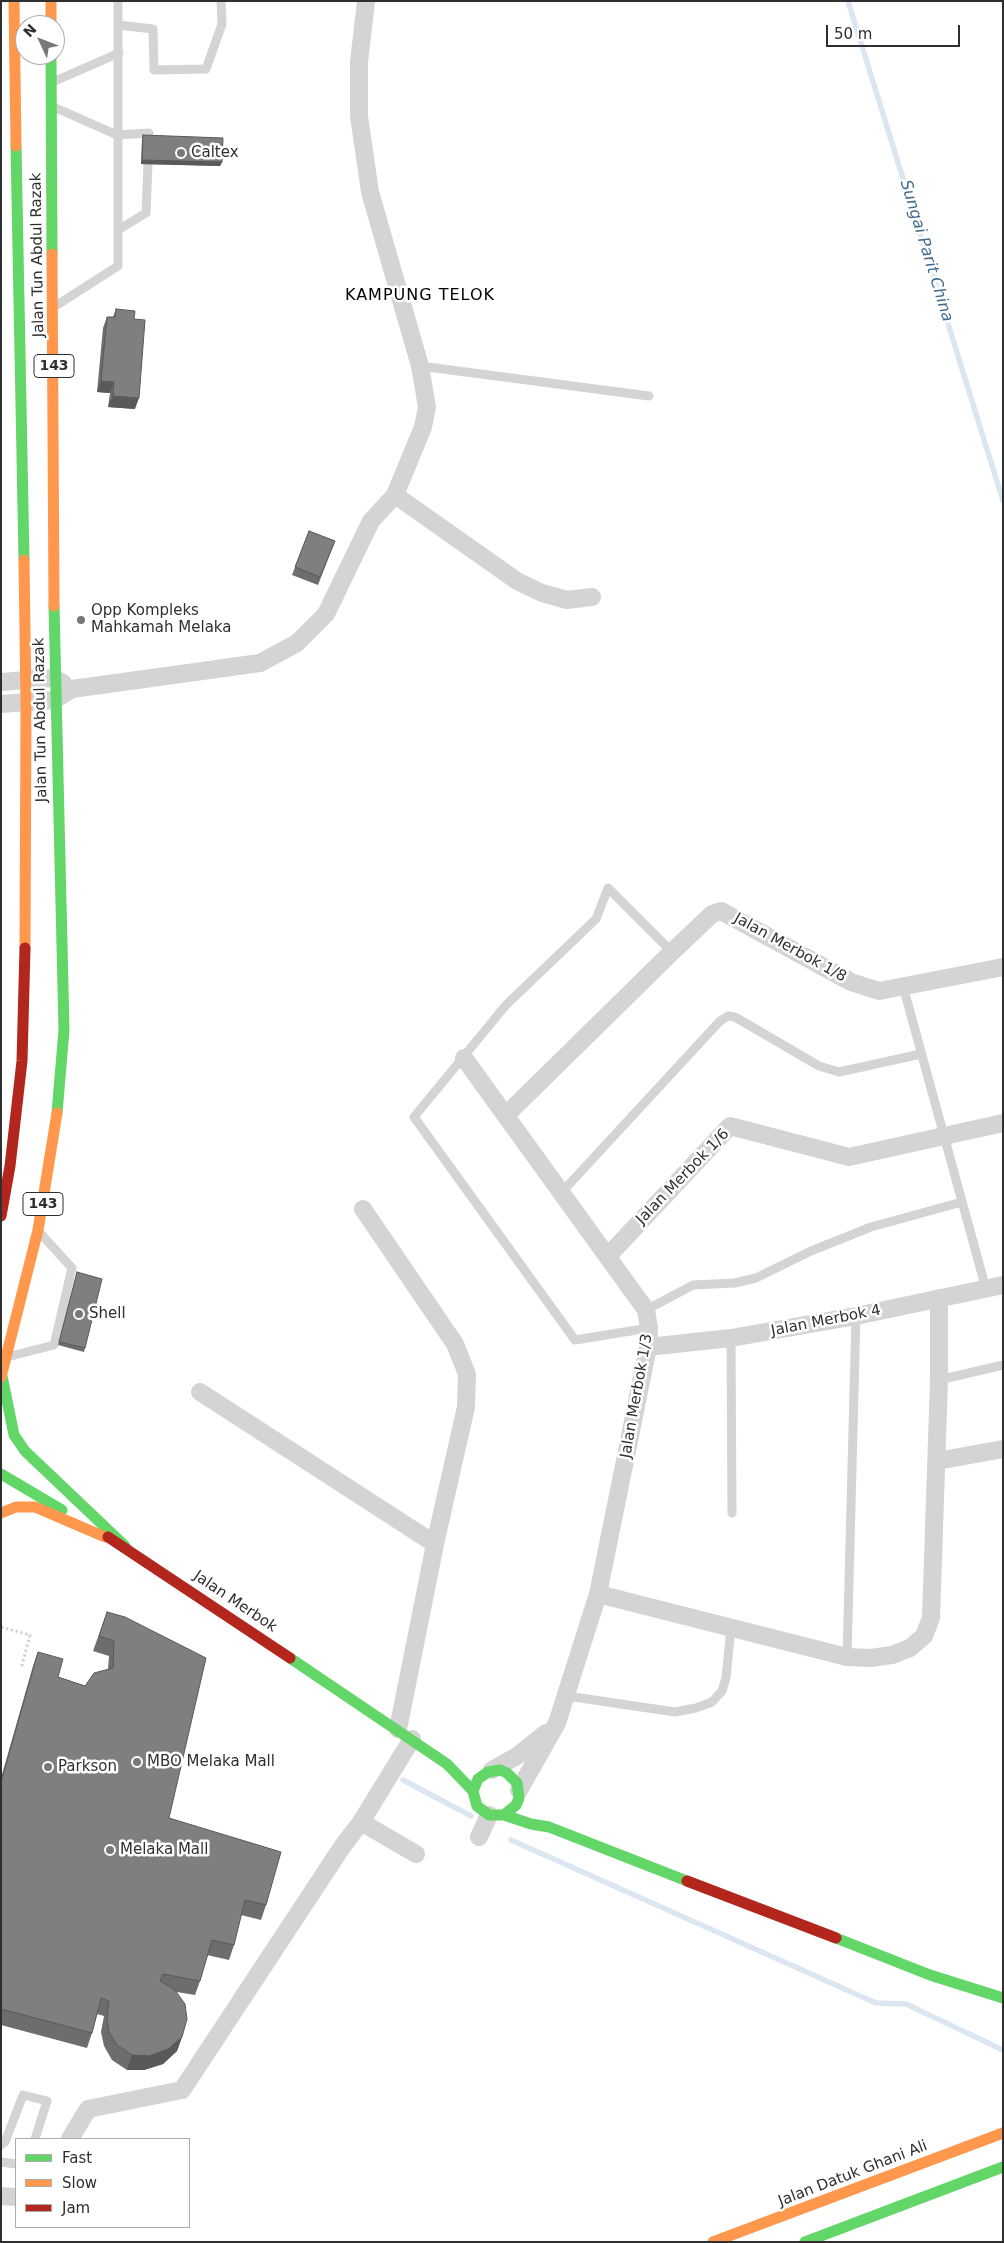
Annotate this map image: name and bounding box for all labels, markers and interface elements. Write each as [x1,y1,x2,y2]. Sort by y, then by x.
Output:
north arrow [15,15,65,65]
scale bar [829,15,963,47]
text: N [20,21,40,40]
text: 50 m [834,25,872,43]
place label: Caltex [191,144,239,162]
marker: Caltex [175,147,187,159]
street label: Jalan Tun Abdul Razak [28,173,48,337]
water label: Sungai Parit China [895,178,957,324]
district label: KAMPUNG TELOK [343,286,497,306]
road number: 143 [34,354,74,378]
place label: Opp Kompleks Mahkamah Melaka [91,602,231,637]
marker: Opp Kompleks Mahkamah Melaka [75,614,87,626]
street label: Jalan Tun Abdul Razak [31,638,51,802]
street label: Jalan Merbok 1/8 [731,910,849,986]
street label: Jalan Merbok 1/6 [633,1125,733,1229]
road number: 143 [23,1192,63,1216]
street label: Jalan Merbok 4 [770,1302,882,1340]
place label: Shell [89,1305,126,1323]
marker: Shell [73,1308,85,1320]
street label: Jalan Merbok 1/3 [617,1332,657,1460]
street label: Jalan Merbok [190,1567,280,1637]
place label: MBO Melaka Mall [147,1753,275,1771]
marker: MBO Melaka Mall [131,1756,143,1768]
place label: Parkson [58,1758,117,1776]
marker: Parkson [42,1761,54,1773]
place label: Melaka Mall [120,1841,208,1859]
marker: Melaka Mall [104,1844,116,1856]
street label: Jalan Datuk Ghani Ali [776,2137,930,2211]
legend [15,2138,190,2228]
text: Fast [62,2149,92,2167]
text: Slow [62,2174,97,2192]
text: Jam [62,2199,90,2217]

